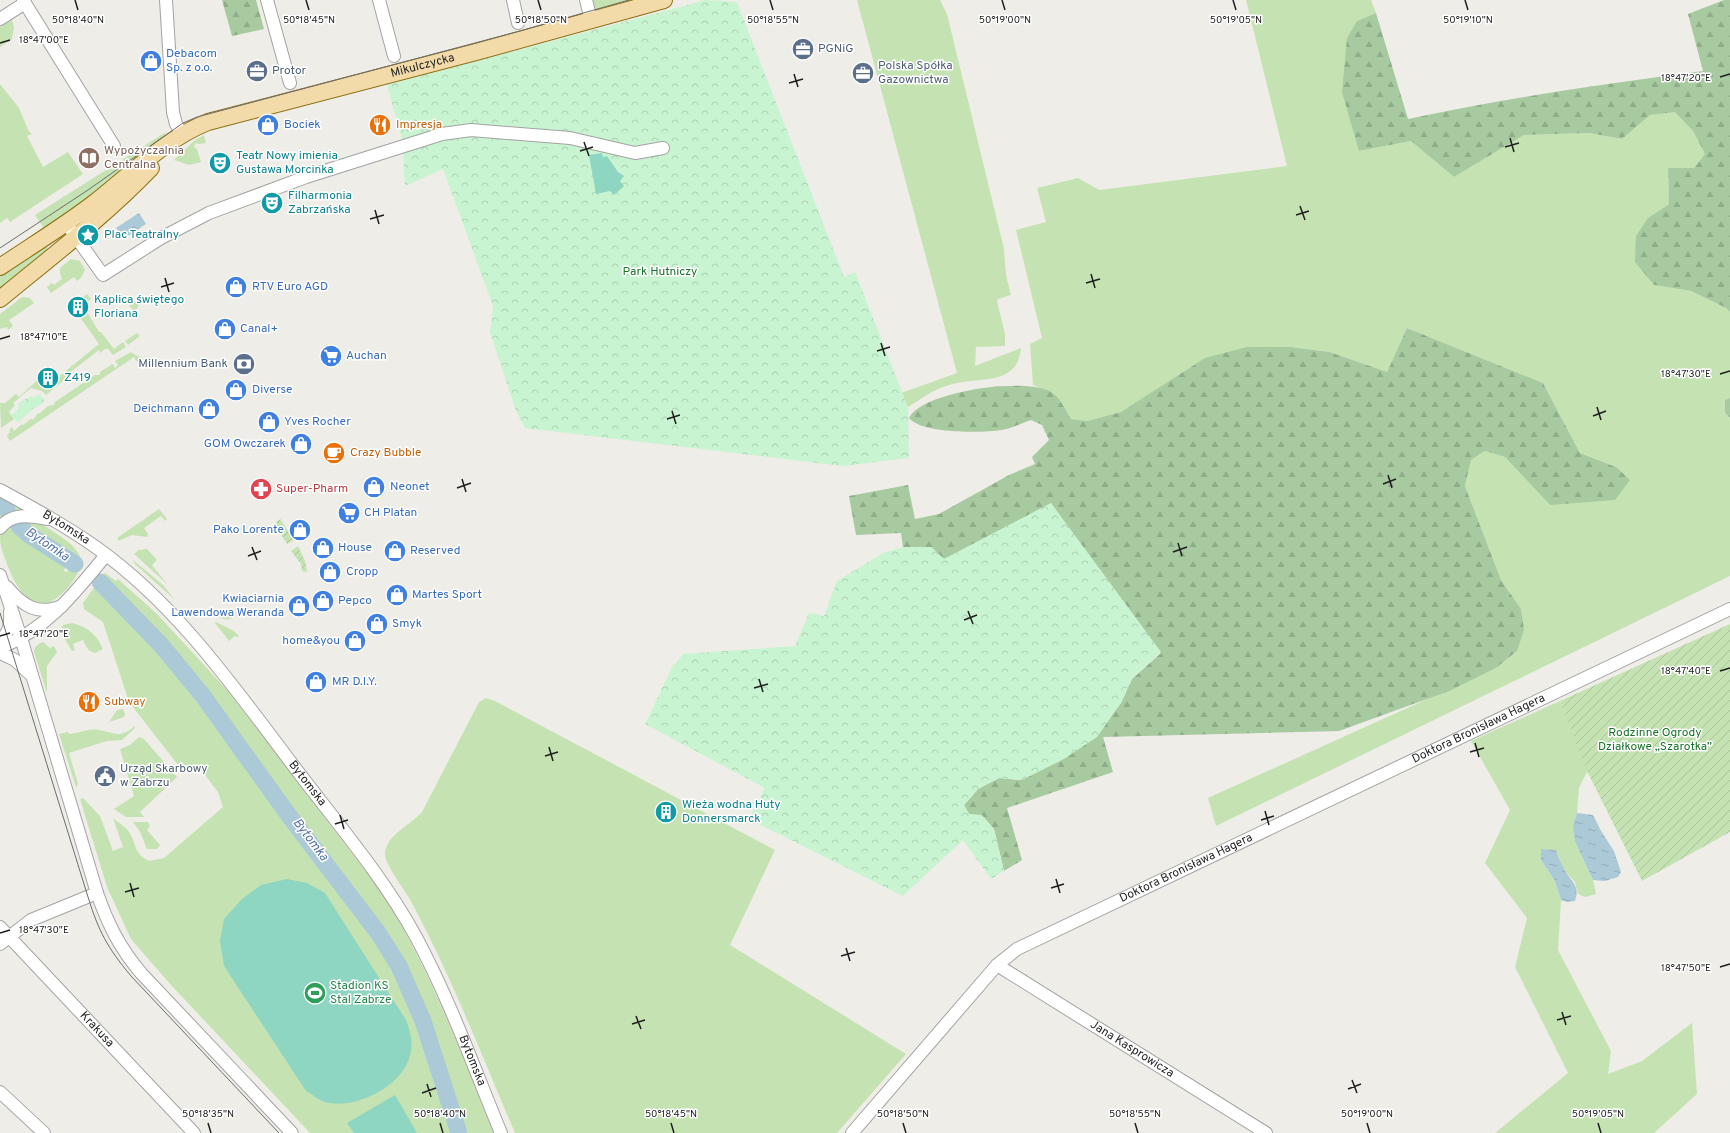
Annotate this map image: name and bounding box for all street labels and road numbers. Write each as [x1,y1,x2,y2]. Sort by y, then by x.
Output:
street label: Mikulczycka [389,50,456,82]
street label: Bytomska [39,507,93,549]
street label: Doktora Bronisława Hagera [1410,690,1548,767]
street label: Bytomska [285,758,330,809]
street label: Doktora Bronisława Hagera [1117,830,1255,907]
street label: Krakusa [76,1008,117,1051]
street label: Jana Kasprowicza [1087,1017,1177,1082]
street label: Bytomska [454,1033,489,1088]

